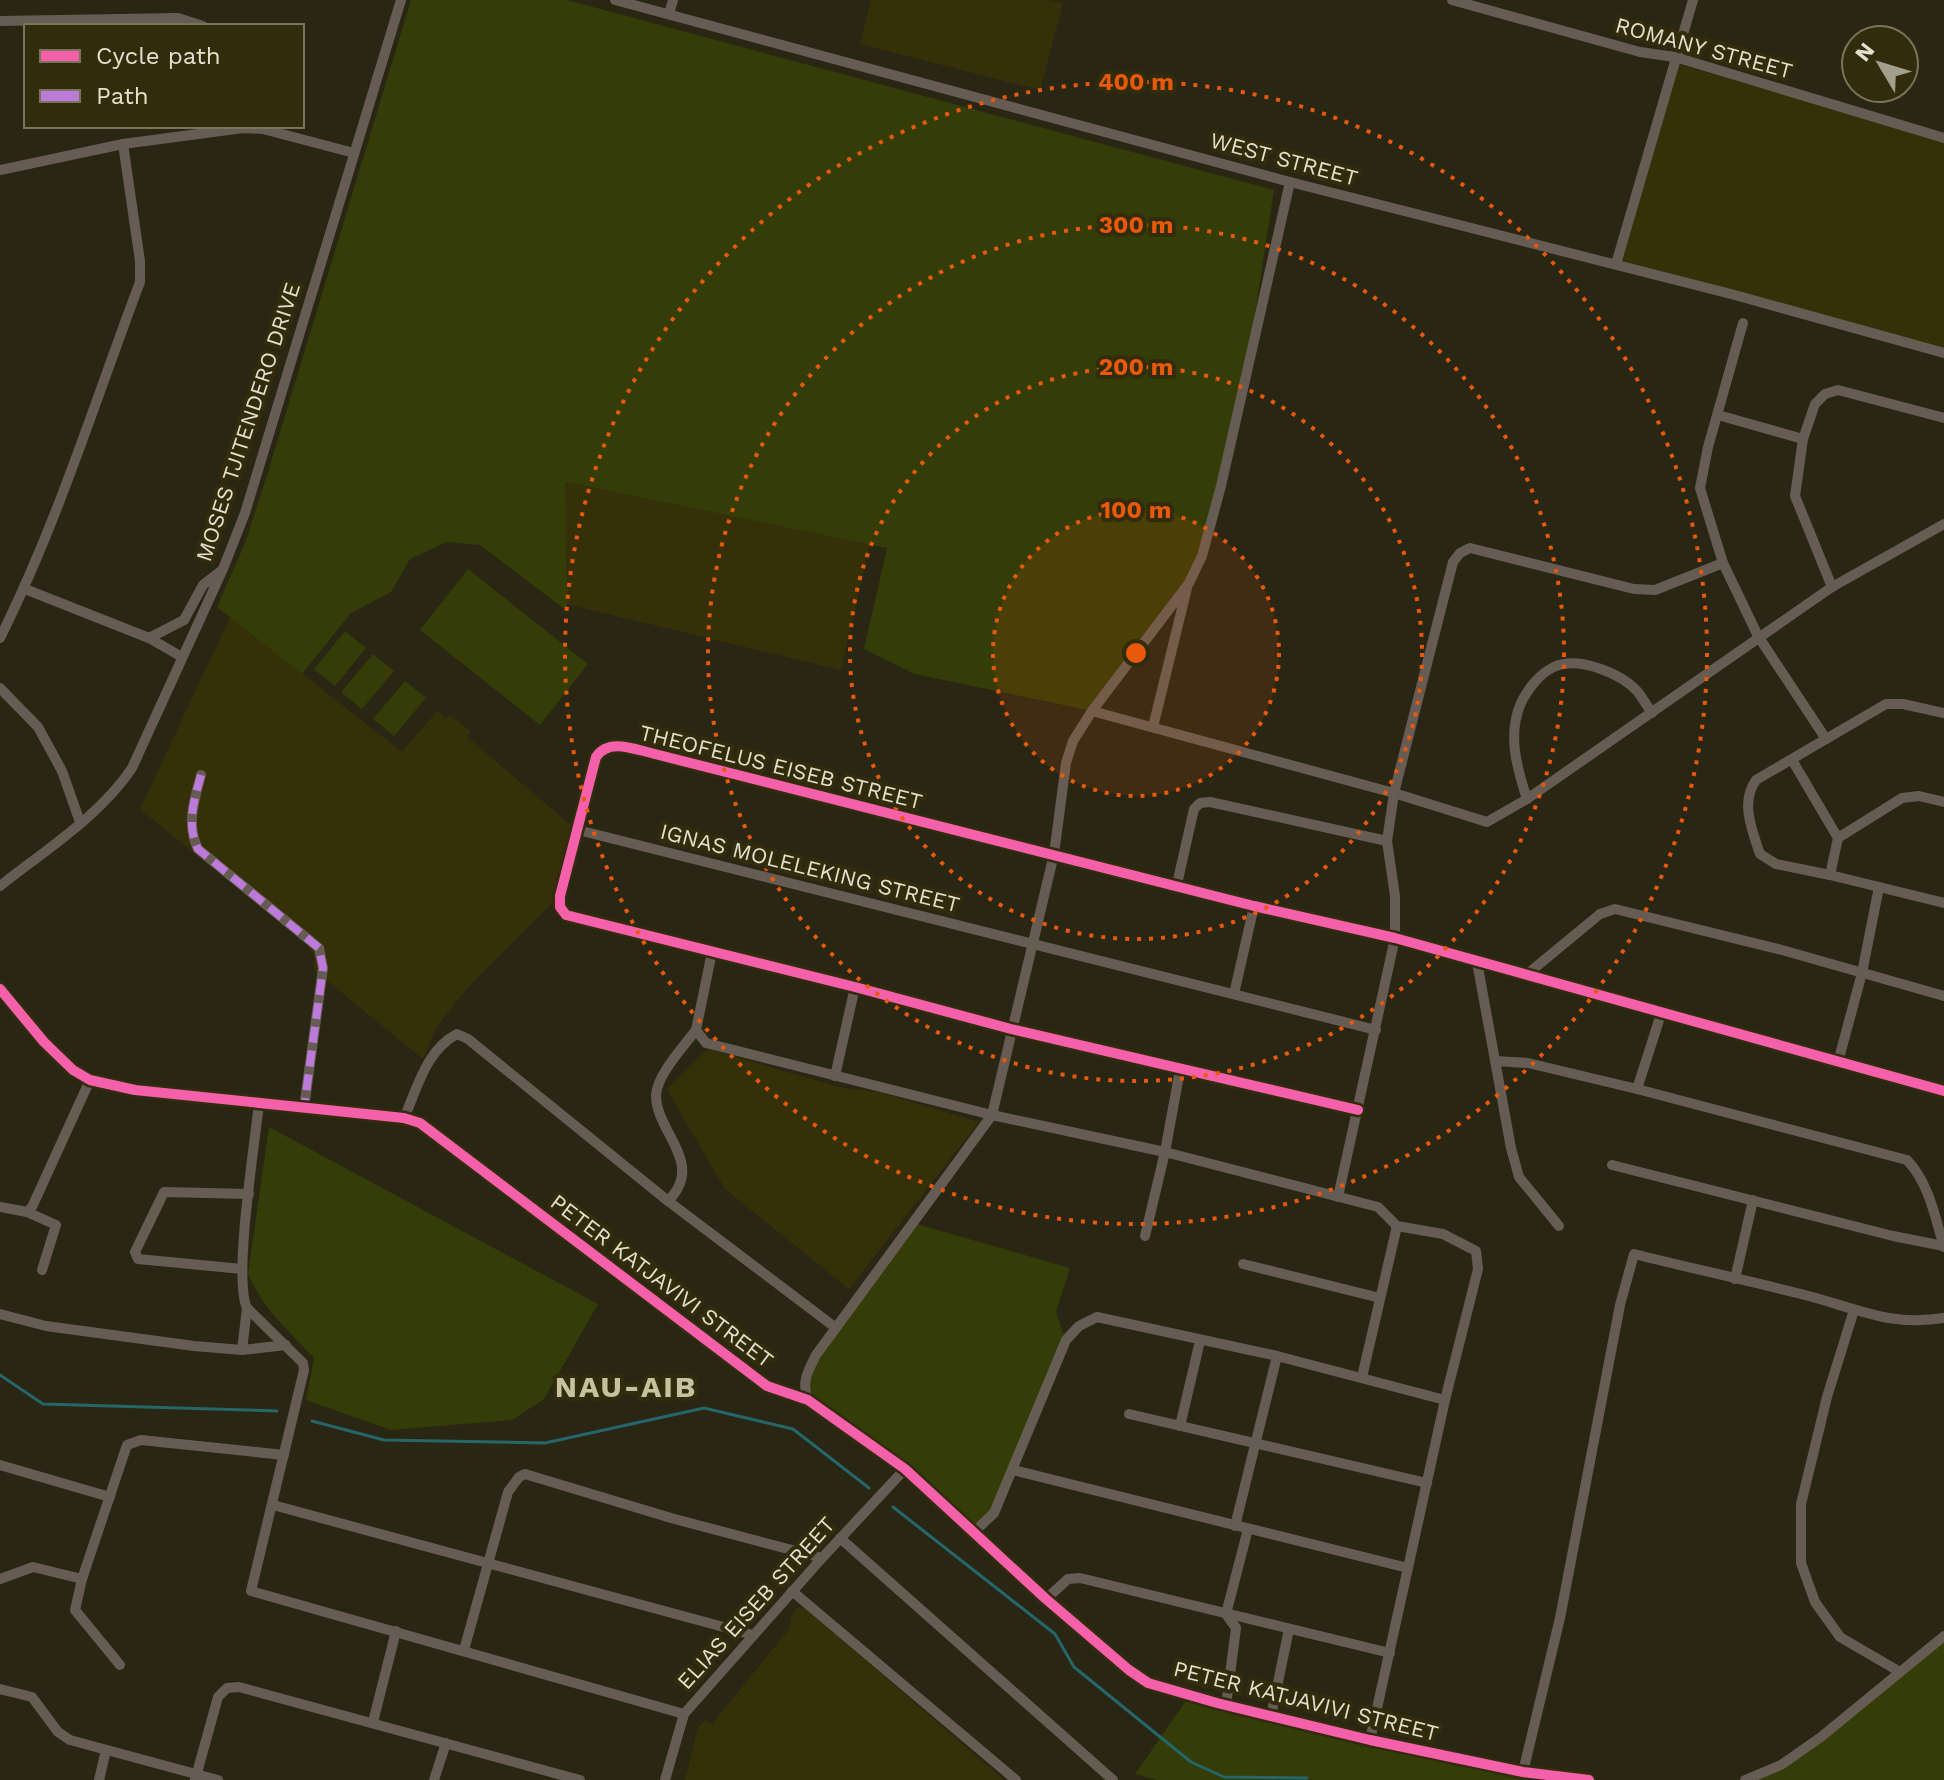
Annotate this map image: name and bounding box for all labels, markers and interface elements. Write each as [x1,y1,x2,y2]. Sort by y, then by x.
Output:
street label: ROMANY STREET [1613,12,1795,84]
legend [24,24,304,128]
north arrow [1840,24,1920,104]
text: N [1850,38,1880,66]
text: Cycle path [96,42,221,70]
text: 400 m [1098,68,1174,96]
text: Path [96,82,149,110]
street label: WEST STREET [1208,127,1360,191]
text: 300 m [1099,211,1173,239]
street label: MOSES TJITENDERO DRIVE [191,279,305,565]
text: 200 m [1099,353,1173,381]
text: 100 m [1101,496,1171,524]
centre of rings [1122,639,1150,667]
street label: THEOFELUS EISEB STREET [637,720,925,814]
street label: IGNAS MOLELEKING STREET [658,819,962,917]
street label: PETER KATJAVIVI STREET [546,1189,778,1373]
district label: NAU-AIB [555,1369,697,1404]
street label: ELIAS EISEB STREET [672,1512,840,1694]
street label: PETER KATJAVIVI STREET [1171,1656,1441,1746]

